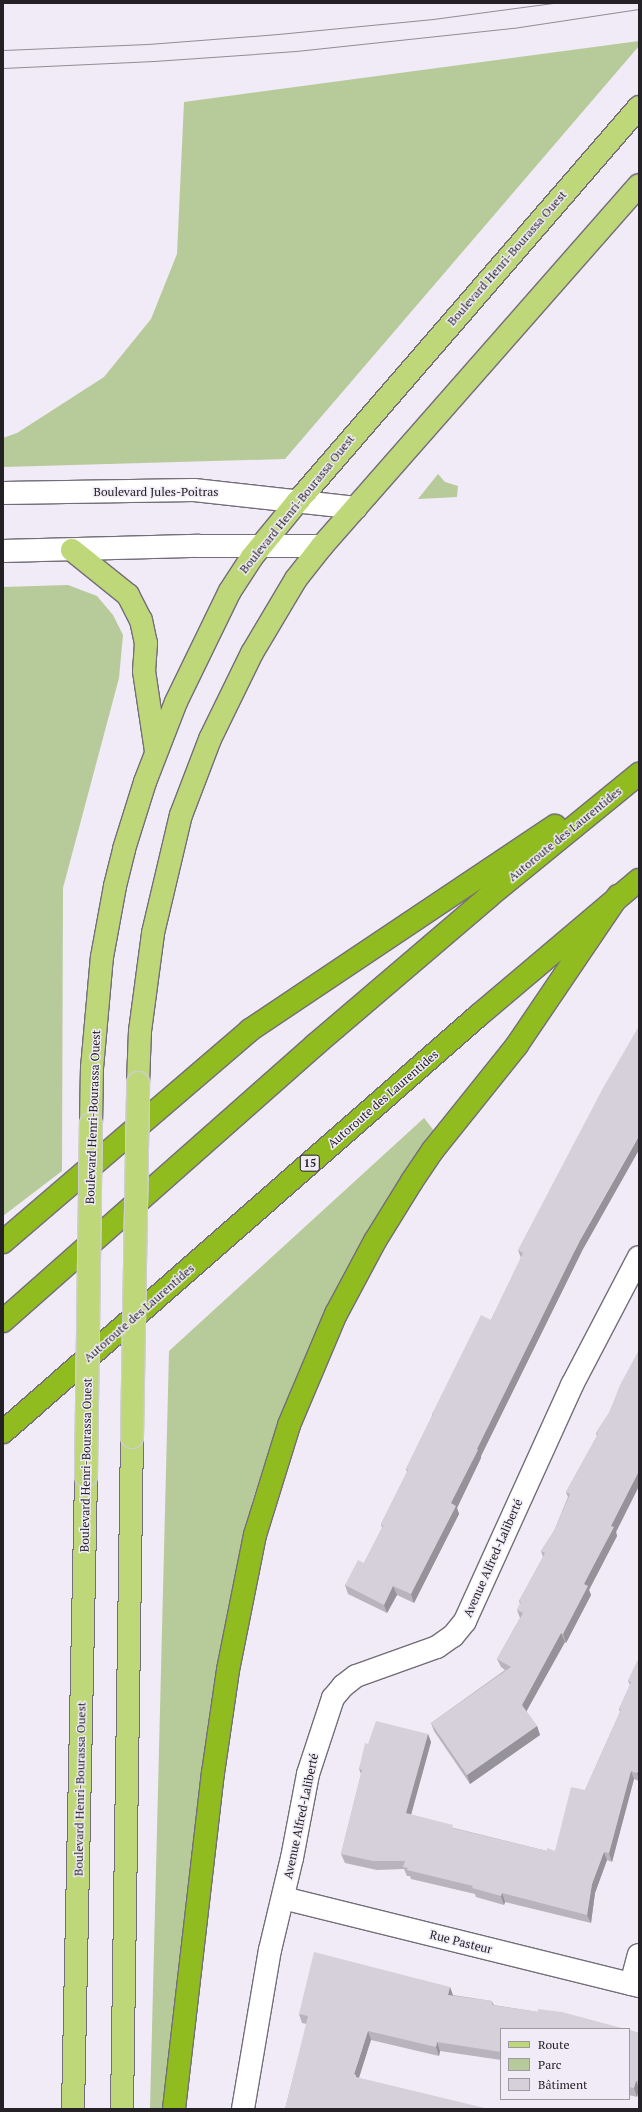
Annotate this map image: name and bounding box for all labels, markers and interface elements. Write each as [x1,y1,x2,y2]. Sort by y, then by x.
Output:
street label: Boulevard Henri-Bourassa Ouest [444,188,570,328]
street label: Boulevard Henri-Bourassa Ouest [237,432,357,576]
street label: Boulevard Jules-Poitras [94,485,218,499]
street label: Autoroute des Laurentides [505,784,625,884]
street label: Boulevard Henri-Bourassa Ouest [83,1030,103,1204]
street label: Autoroute des Laurentides [325,1047,441,1151]
road number: 15 [299,1154,321,1172]
street label: Autoroute des Laurentides [81,1261,197,1365]
street label: Boulevard Henri-Bourassa Ouest [77,1378,95,1552]
street label: Avenue Alfred-Laliberté [460,1497,526,1619]
street label: Boulevard Henri-Bourassa Ouest [71,1702,89,1876]
street label: Avenue Alfred-Laliberté [281,1752,321,1880]
street label: Rue Pasteur [428,1927,494,1957]
legend [500,2028,630,2100]
text: Route [538,2037,569,2052]
text: Parc [538,2057,561,2072]
text: Bâtiment [538,2077,587,2092]

